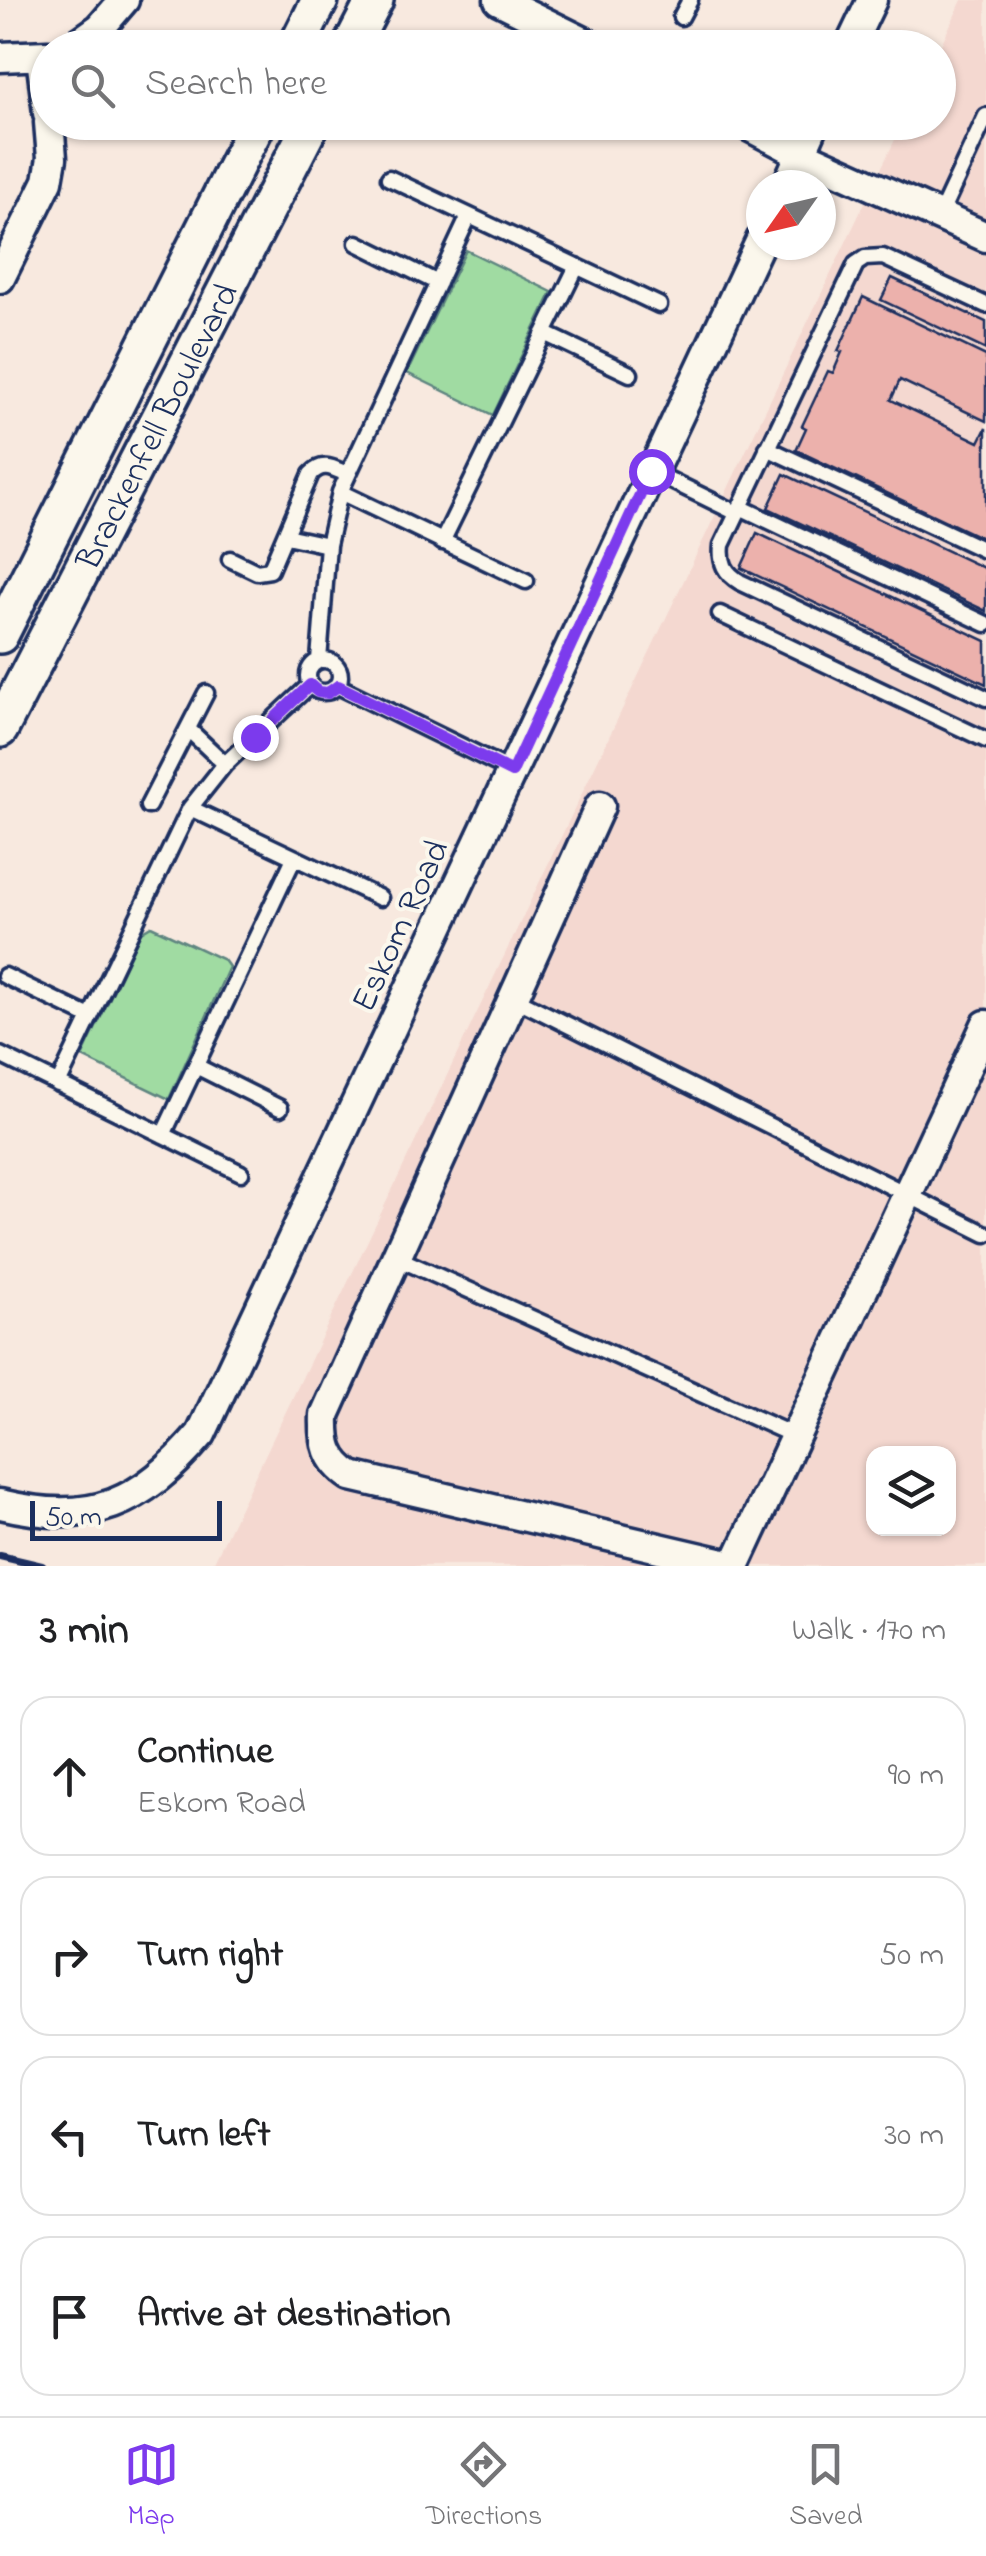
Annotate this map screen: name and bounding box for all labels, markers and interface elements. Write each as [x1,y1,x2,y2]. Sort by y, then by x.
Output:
search box [30,30,956,140]
text: Search here [145,57,327,113]
icon: search [65,58,120,113]
north arrow [746,170,836,260]
street label: Brackenfell Boulevard [64,275,254,581]
route start [629,449,675,495]
route end [233,715,279,761]
street label: Eskom Road [340,832,464,1021]
map controls [866,1446,956,1536]
button: layers [866,1446,956,1536]
scale bar [30,1496,222,1540]
text: 50 m [45,1498,102,1539]
text: 3 min [40,1601,129,1662]
text: Walk · 170 m [792,1608,946,1655]
text: Continue [137,1725,273,1781]
icon: ahead [42,1749,97,1804]
text: 90 m [888,1753,944,1800]
text: Eskom Road [137,1781,306,1828]
text: Turn right [137,1928,283,1984]
icon: right [42,1929,97,1984]
text: 50 m [879,1933,944,1980]
text: Turn left [137,2108,270,2164]
icon: left [42,2109,97,2164]
text: 30 m [884,2113,944,2160]
text: Arrive at destination [137,2288,451,2344]
icon: arrive [42,2289,97,2344]
tab: Map [124,2437,179,2538]
tab: Directions [426,2437,542,2538]
tab: Saved [789,2437,862,2538]

